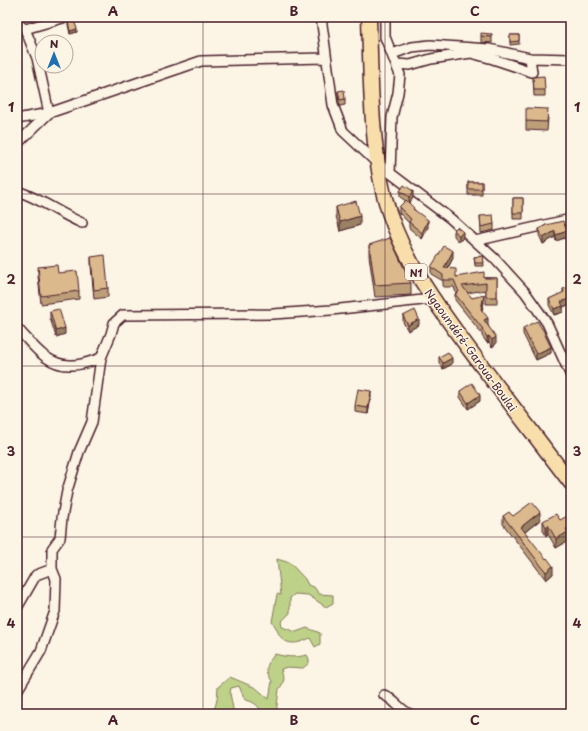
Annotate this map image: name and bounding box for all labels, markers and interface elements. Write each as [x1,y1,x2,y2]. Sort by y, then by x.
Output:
text: A [108,1,118,20]
text: B [290,1,299,20]
text: C [470,1,480,20]
north arrow [34,34,74,74]
text: N [50,35,59,52]
text: 1 [8,97,14,116]
text: 1 [574,97,580,116]
road number: N1 [405,264,427,280]
text: 2 [6,269,16,288]
text: 2 [572,269,582,288]
street label: Ngaoundéré-Garoua-Boulai [421,285,521,415]
text: 3 [7,441,16,460]
text: 3 [573,441,582,460]
text: 4 [7,613,16,632]
text: 4 [573,613,582,632]
text: A [108,710,118,729]
text: B [290,710,299,729]
text: C [470,710,480,729]

